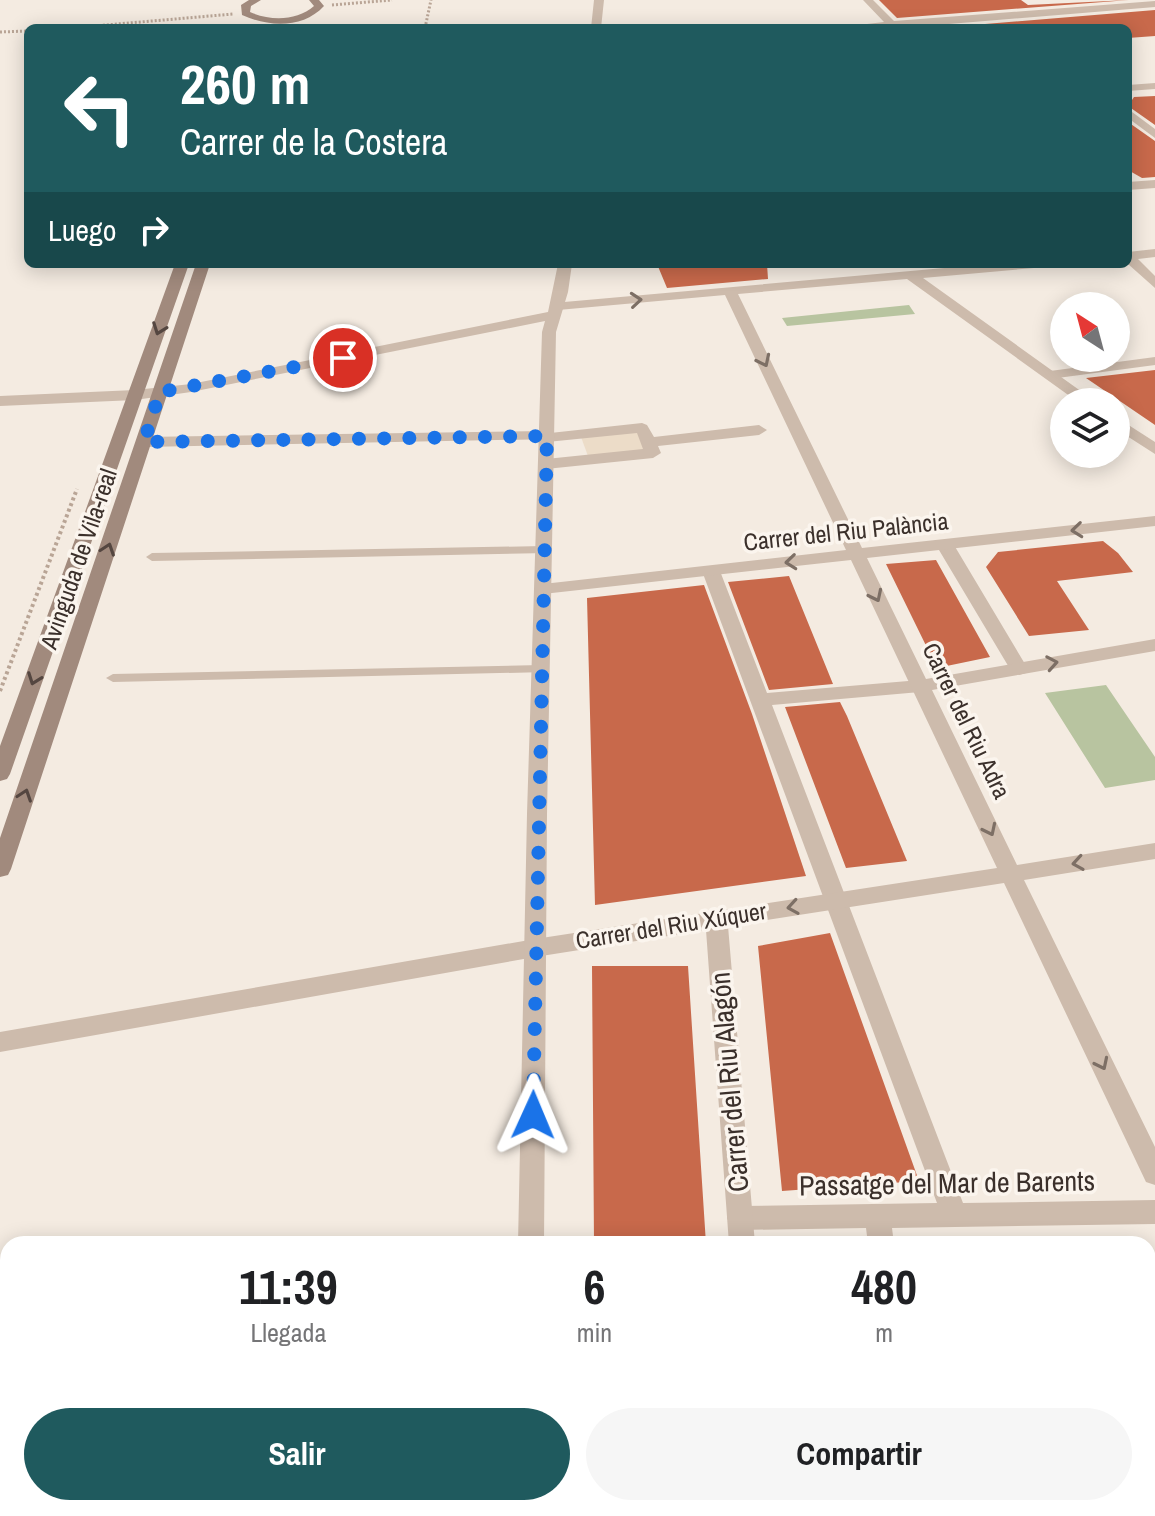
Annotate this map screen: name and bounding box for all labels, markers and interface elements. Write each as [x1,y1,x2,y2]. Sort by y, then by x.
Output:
text: 260 m [180,46,310,121]
icon: left [48,56,152,160]
text: Carrer de la Costera [180,118,447,166]
icon: right [132,208,176,252]
text: Luego [48,210,116,250]
one-way arrow [630,291,643,308]
north arrow [1050,292,1130,372]
map controls [1050,292,1130,468]
one-way arrow [152,322,169,336]
pin [309,324,377,392]
icon: arrive [321,336,365,380]
one-way arrow [754,353,770,368]
button: layers [1050,388,1130,468]
street label: Avinguda de Vila-real [32,464,124,654]
street label: Carrer del Riu Palància [742,504,950,558]
one-way arrow [1071,521,1084,538]
one-way arrow [98,543,114,557]
one-way arrow [784,553,797,570]
one-way arrow [866,587,882,602]
street label: Carrer del Riu Adra [915,637,1018,804]
one-way arrow [1045,656,1059,673]
one-way arrow [27,671,43,685]
one-way arrow [15,789,31,803]
one-way arrow [980,822,996,836]
one-way arrow [1071,854,1085,871]
street label: Carrer del Riu Xúquer [573,894,769,956]
one-way arrow [787,898,800,915]
street label: Carrer del Riu Alagón [700,970,758,1194]
one-way arrow [1092,1056,1108,1071]
position arrow [491,1073,575,1157]
street label: Passatge del Mar de Barents [799,1161,1095,1205]
text: 11:39 [239,1254,338,1319]
text: 6 [583,1254,605,1319]
text: 480 [851,1254,917,1319]
text: Llegada [250,1315,326,1350]
text: min [577,1315,612,1350]
text: m [875,1315,893,1350]
button: Salir [24,1408,570,1500]
button: Compartir [586,1408,1132,1500]

